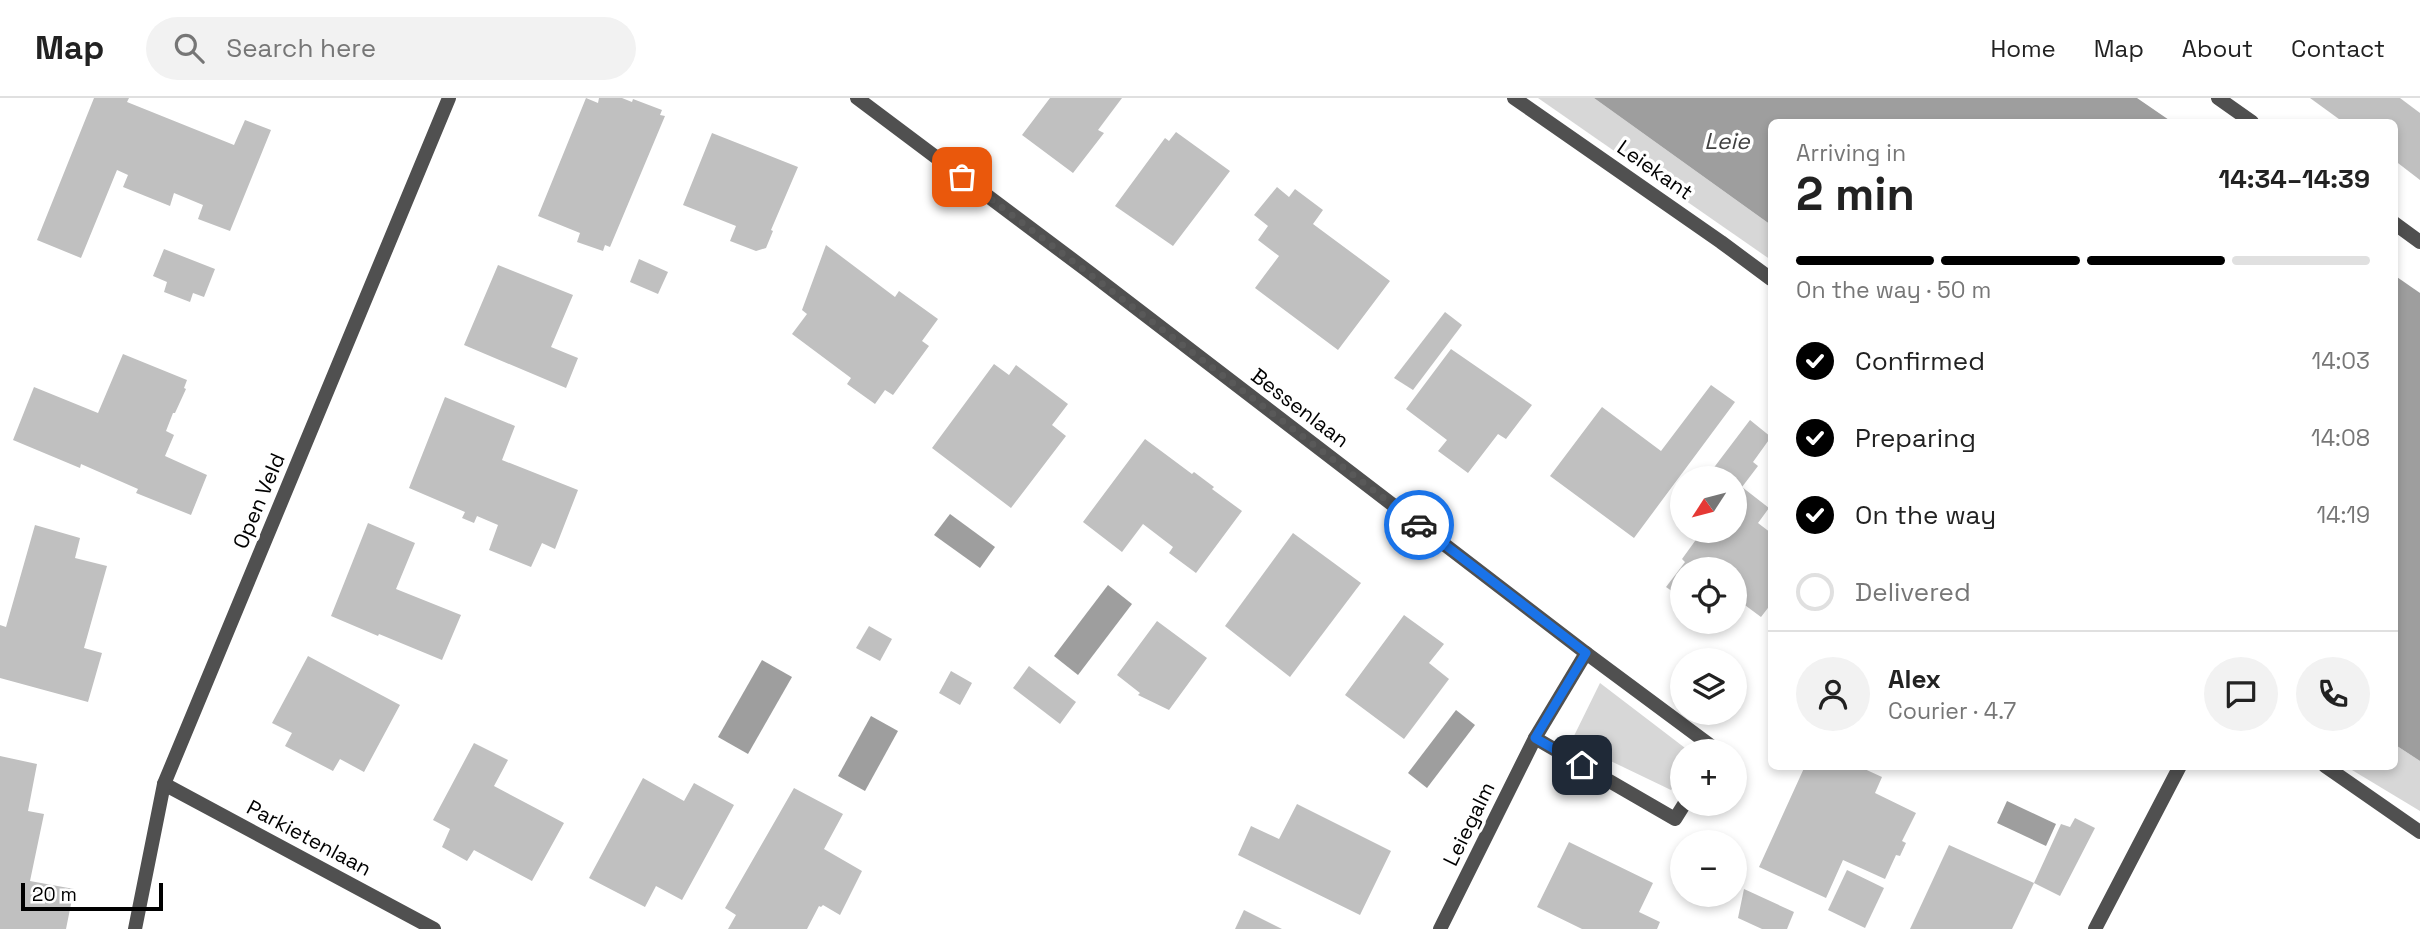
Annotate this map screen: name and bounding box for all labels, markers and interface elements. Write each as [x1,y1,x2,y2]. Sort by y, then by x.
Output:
search box [146,17,636,80]
text: Map [35,27,104,69]
icon: search [170,29,208,67]
text: Search here [226,31,376,65]
text: Home [1990,33,2056,64]
text: Map [2094,33,2144,64]
text: About [2182,33,2253,64]
text: Contact [2291,33,2385,64]
water label: Leie [1704,126,1751,156]
street label: Leiekant [1612,134,1699,206]
text: Arriving in [1796,138,1906,168]
pin [932,147,992,207]
icon: bag [943,158,981,196]
text: 14:34–14:39 [2219,162,2370,196]
text: 2 min [1796,165,1915,223]
text: On the way · 50 m [1796,275,1991,305]
icon: check [1796,342,1834,380]
text: Confirmed [1855,344,1985,378]
text: 14:03 [2312,346,2370,376]
street label: Bessenlaan [1246,362,1355,453]
icon: check [1796,419,1834,457]
text: Preparing [1855,421,1976,455]
text: 14:08 [2311,423,2370,453]
street label: Open Veld [226,449,291,553]
north arrow [1670,466,1746,542]
map controls [1670,466,1747,907]
courier [1384,490,1454,560]
icon: check [1796,496,1834,534]
text: On the way [1855,498,1996,532]
text: 14:19 [2317,500,2370,530]
icon: car [1400,506,1438,544]
button: locate [1670,557,1747,634]
text: Delivered [1855,575,1971,609]
button: layers [1670,648,1747,725]
button: person [1796,657,1870,731]
button: chat [2204,657,2278,731]
button: phone [2296,657,2370,731]
text: Alex [1888,662,1941,696]
text: Courier · 4.7 [1888,696,2016,726]
pin [1552,735,1612,795]
button: + [1670,739,1747,816]
icon: home [1563,746,1601,784]
street label: Leiegalm [1437,777,1500,870]
street label: Parkietenlaan [242,793,376,882]
button: − [1670,830,1747,907]
scale bar [21,880,163,912]
text: 20 m [32,882,77,907]

